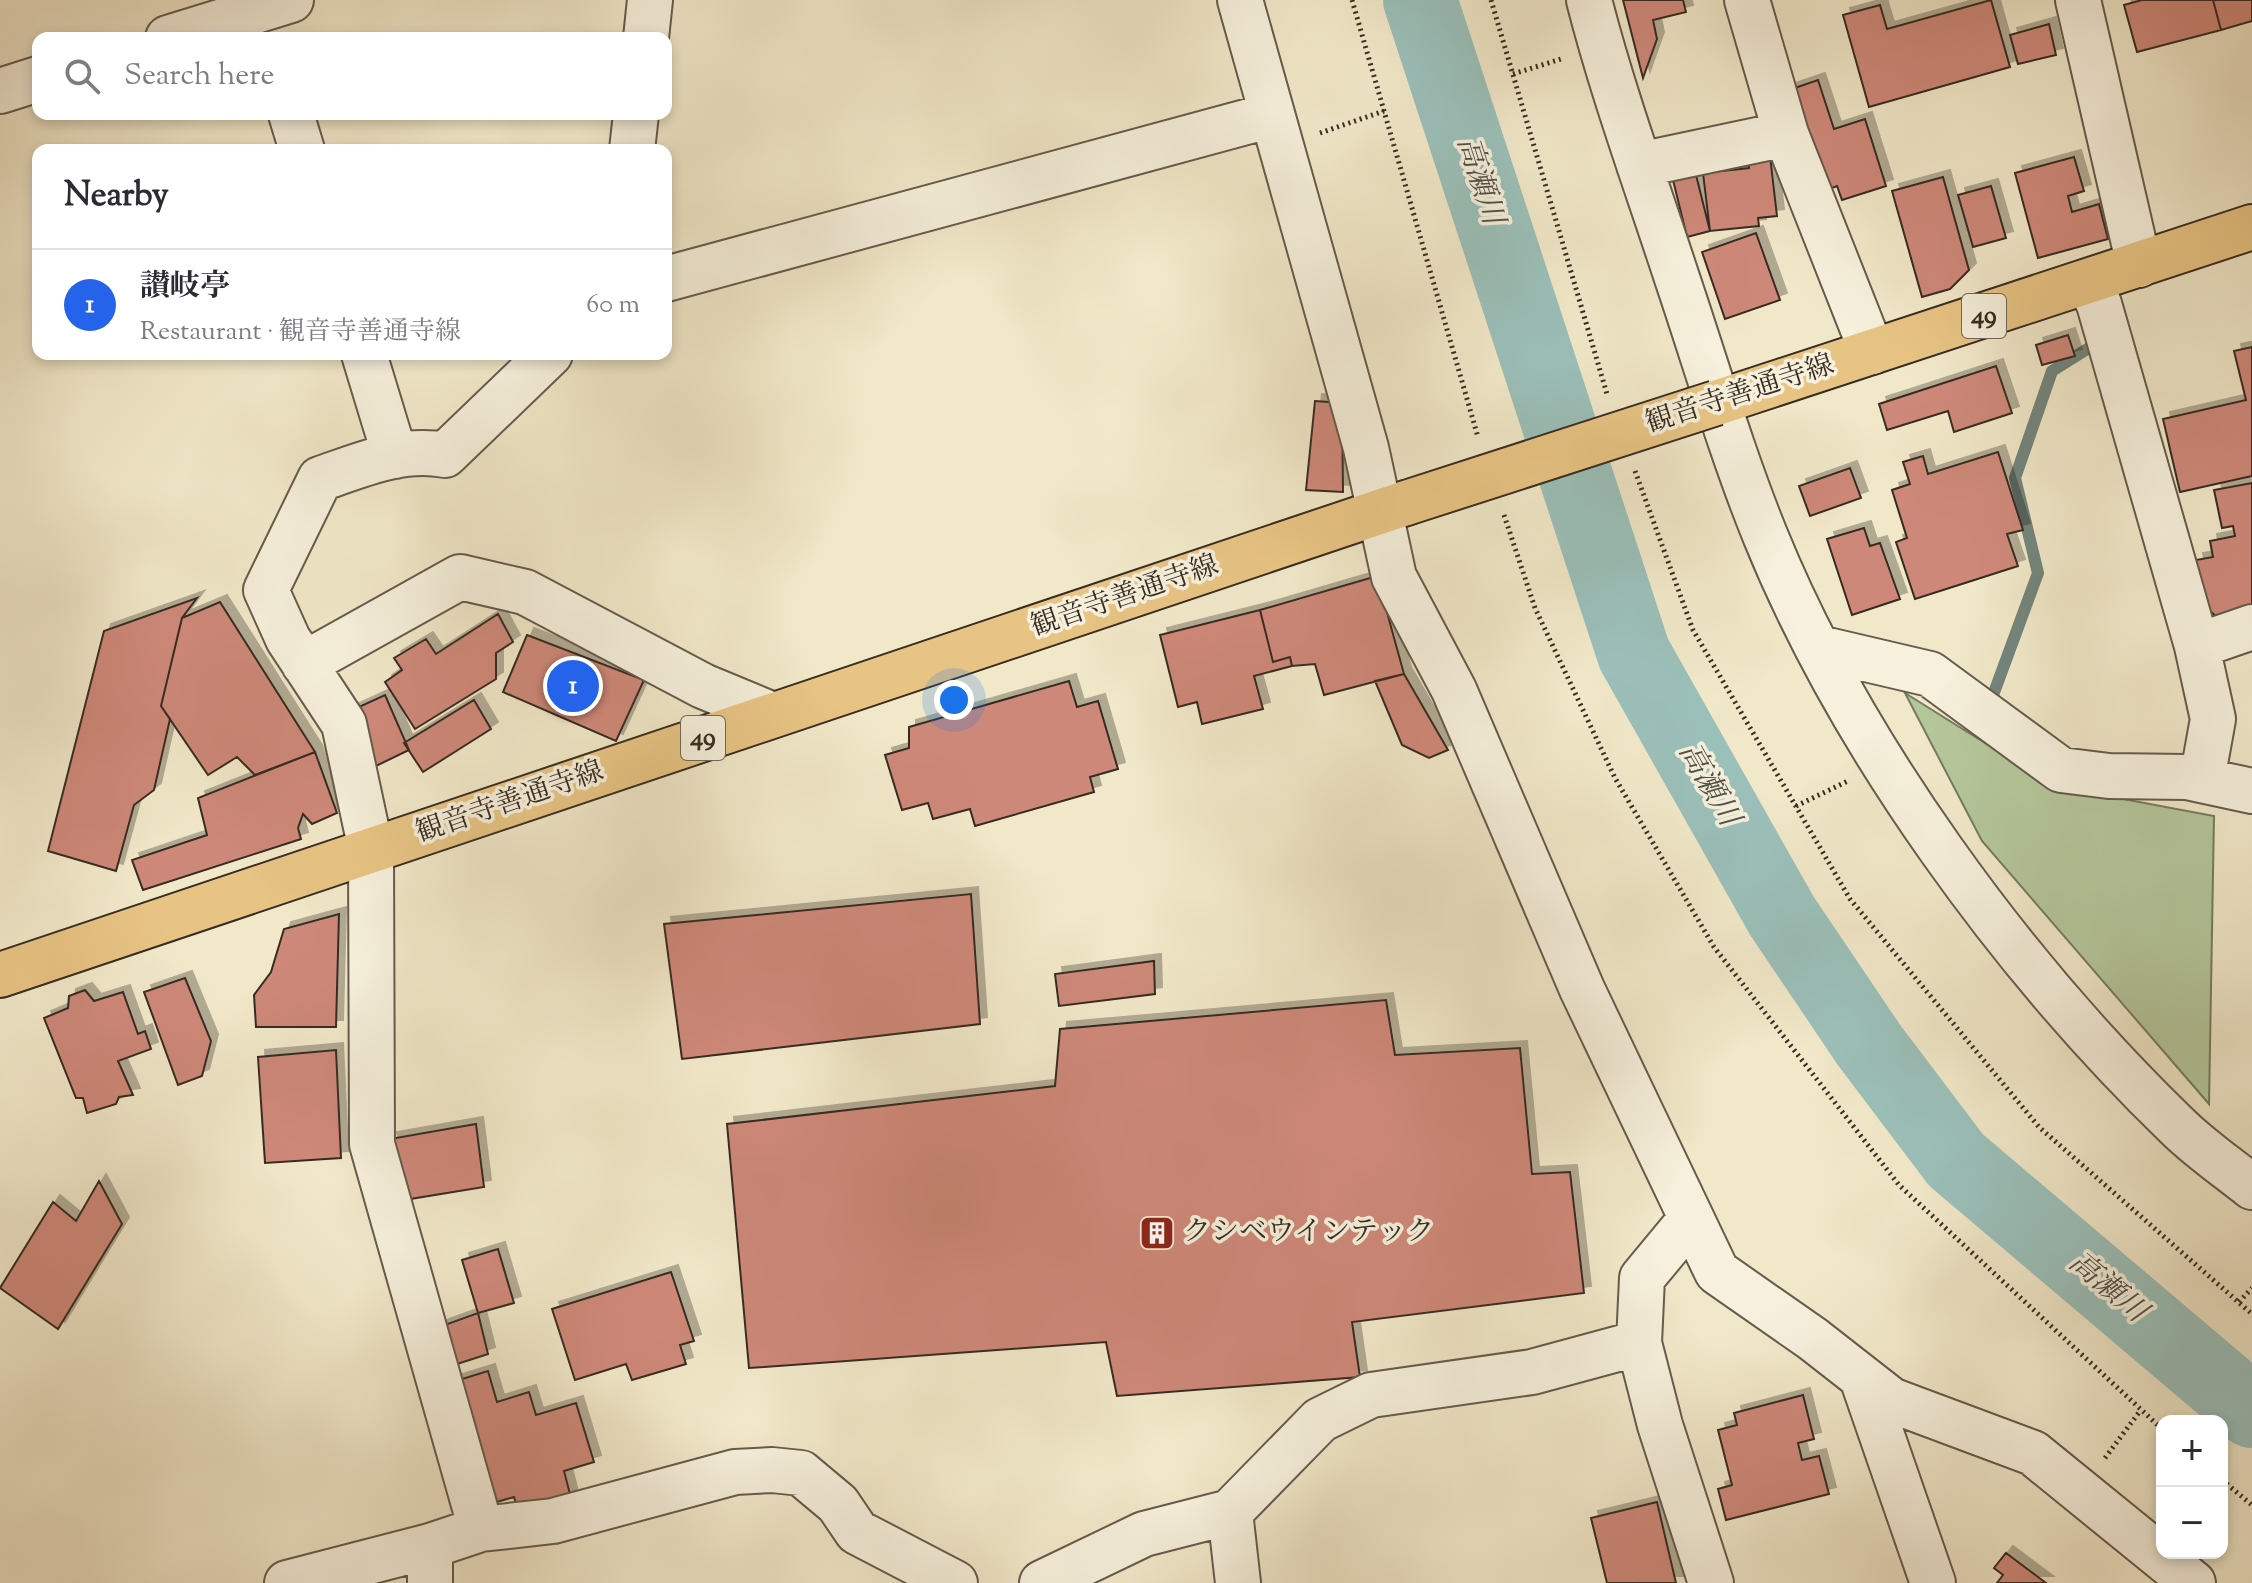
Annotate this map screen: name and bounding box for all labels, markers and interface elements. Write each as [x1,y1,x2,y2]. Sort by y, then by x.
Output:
search box [32,32,672,120]
icon: search [60,54,104,98]
text: Search here [124,55,274,98]
water label: 高瀬川 [1445,132,1514,233]
text: Nearby [64,172,169,221]
text: 讃岐亭 [140,266,230,309]
text: 1 [86,287,94,324]
text: 60 m [586,287,640,324]
road number: 49 [1962,294,2006,338]
text: Restaurant · 観音寺善通寺線 [140,314,461,351]
street label: 観音寺善通寺線 [1641,346,1839,444]
street label: 観音寺善通寺線 [1026,546,1224,648]
pin: 1 [547,656,599,716]
your location [934,680,974,720]
road number: 49 [681,716,725,760]
water label: 高瀬川 [1667,735,1751,837]
street label: 観音寺善通寺線 [411,752,609,854]
place label: クシベウインテック [1183,1213,1434,1253]
building icon: クシベウインテック [1138,1214,1176,1252]
water label: 高瀬川 [2059,1243,2158,1335]
map controls [2156,1415,2228,1559]
button: + [2156,1415,2228,1487]
button: − [2156,1487,2228,1559]

